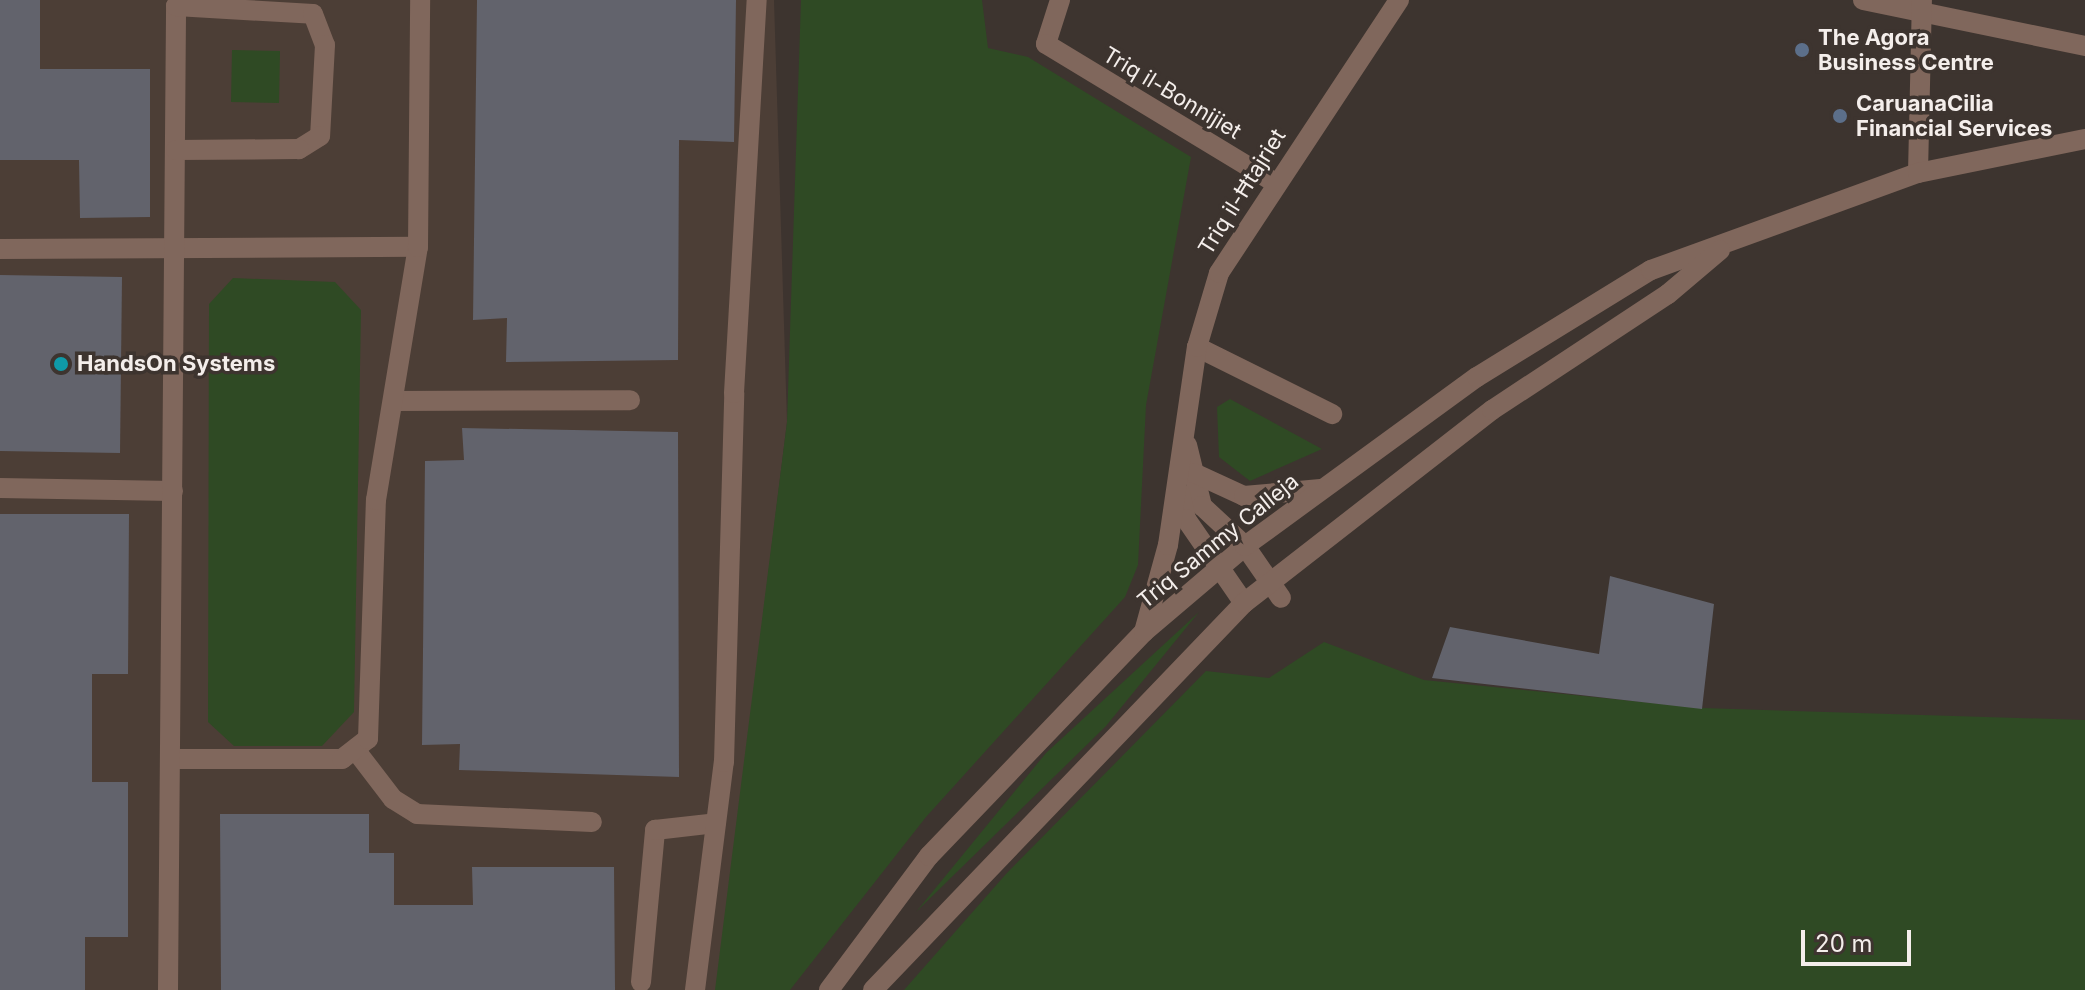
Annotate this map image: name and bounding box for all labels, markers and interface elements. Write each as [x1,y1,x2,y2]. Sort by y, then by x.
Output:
place label: The Agora Business Centre [1818,24,1994,76]
street label: Triq il-Bonnijiet [1098,41,1246,145]
marker: The Agora Business Centre [1793,41,1811,59]
place label: CaruanaCilia Financial Services [1856,90,2052,142]
marker: CaruanaCilia Financial Services [1831,107,1849,125]
street label: Triq il-Ħtajriet [1193,124,1291,260]
place label: HandsOn Systems [77,351,275,377]
marker: HandsOn Systems [52,355,70,373]
street label: Triq Sammy Calleja [1132,468,1304,614]
scale bar [1805,914,1915,964]
text: 20 m [1815,929,1873,958]

